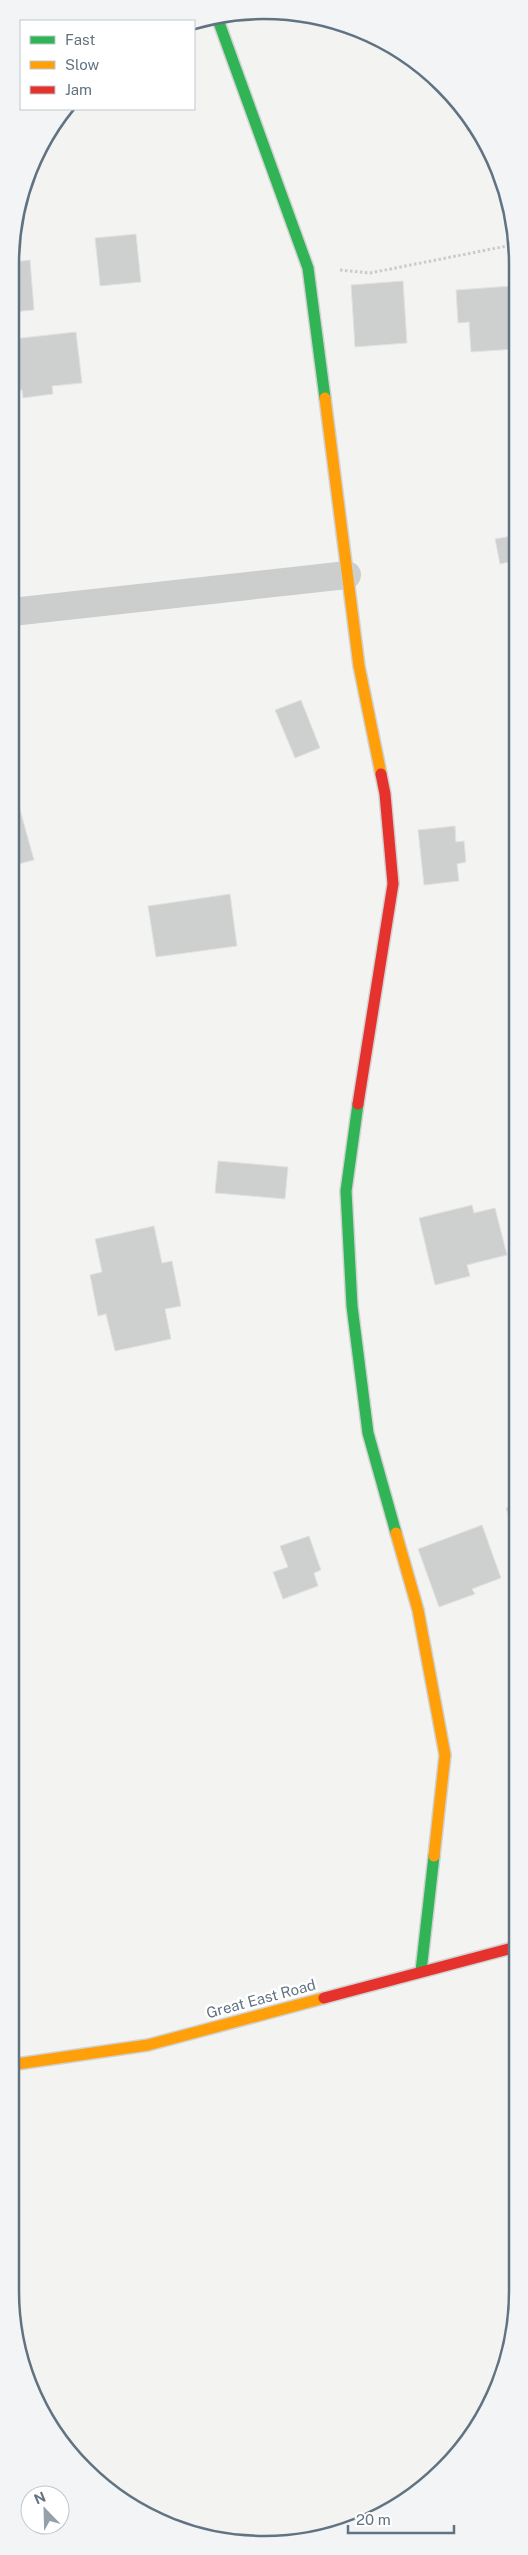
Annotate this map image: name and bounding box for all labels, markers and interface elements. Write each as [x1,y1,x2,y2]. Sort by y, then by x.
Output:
legend [20,20,195,110]
text: Fast [65,31,95,48]
text: Slow [65,56,100,73]
text: Jam [65,81,92,98]
street label: Great East Road [204,1976,317,2021]
north arrow [20,2485,70,2535]
text: N [32,2489,48,2508]
scale bar [348,2502,454,2534]
text: 20 m [356,2511,391,2528]

